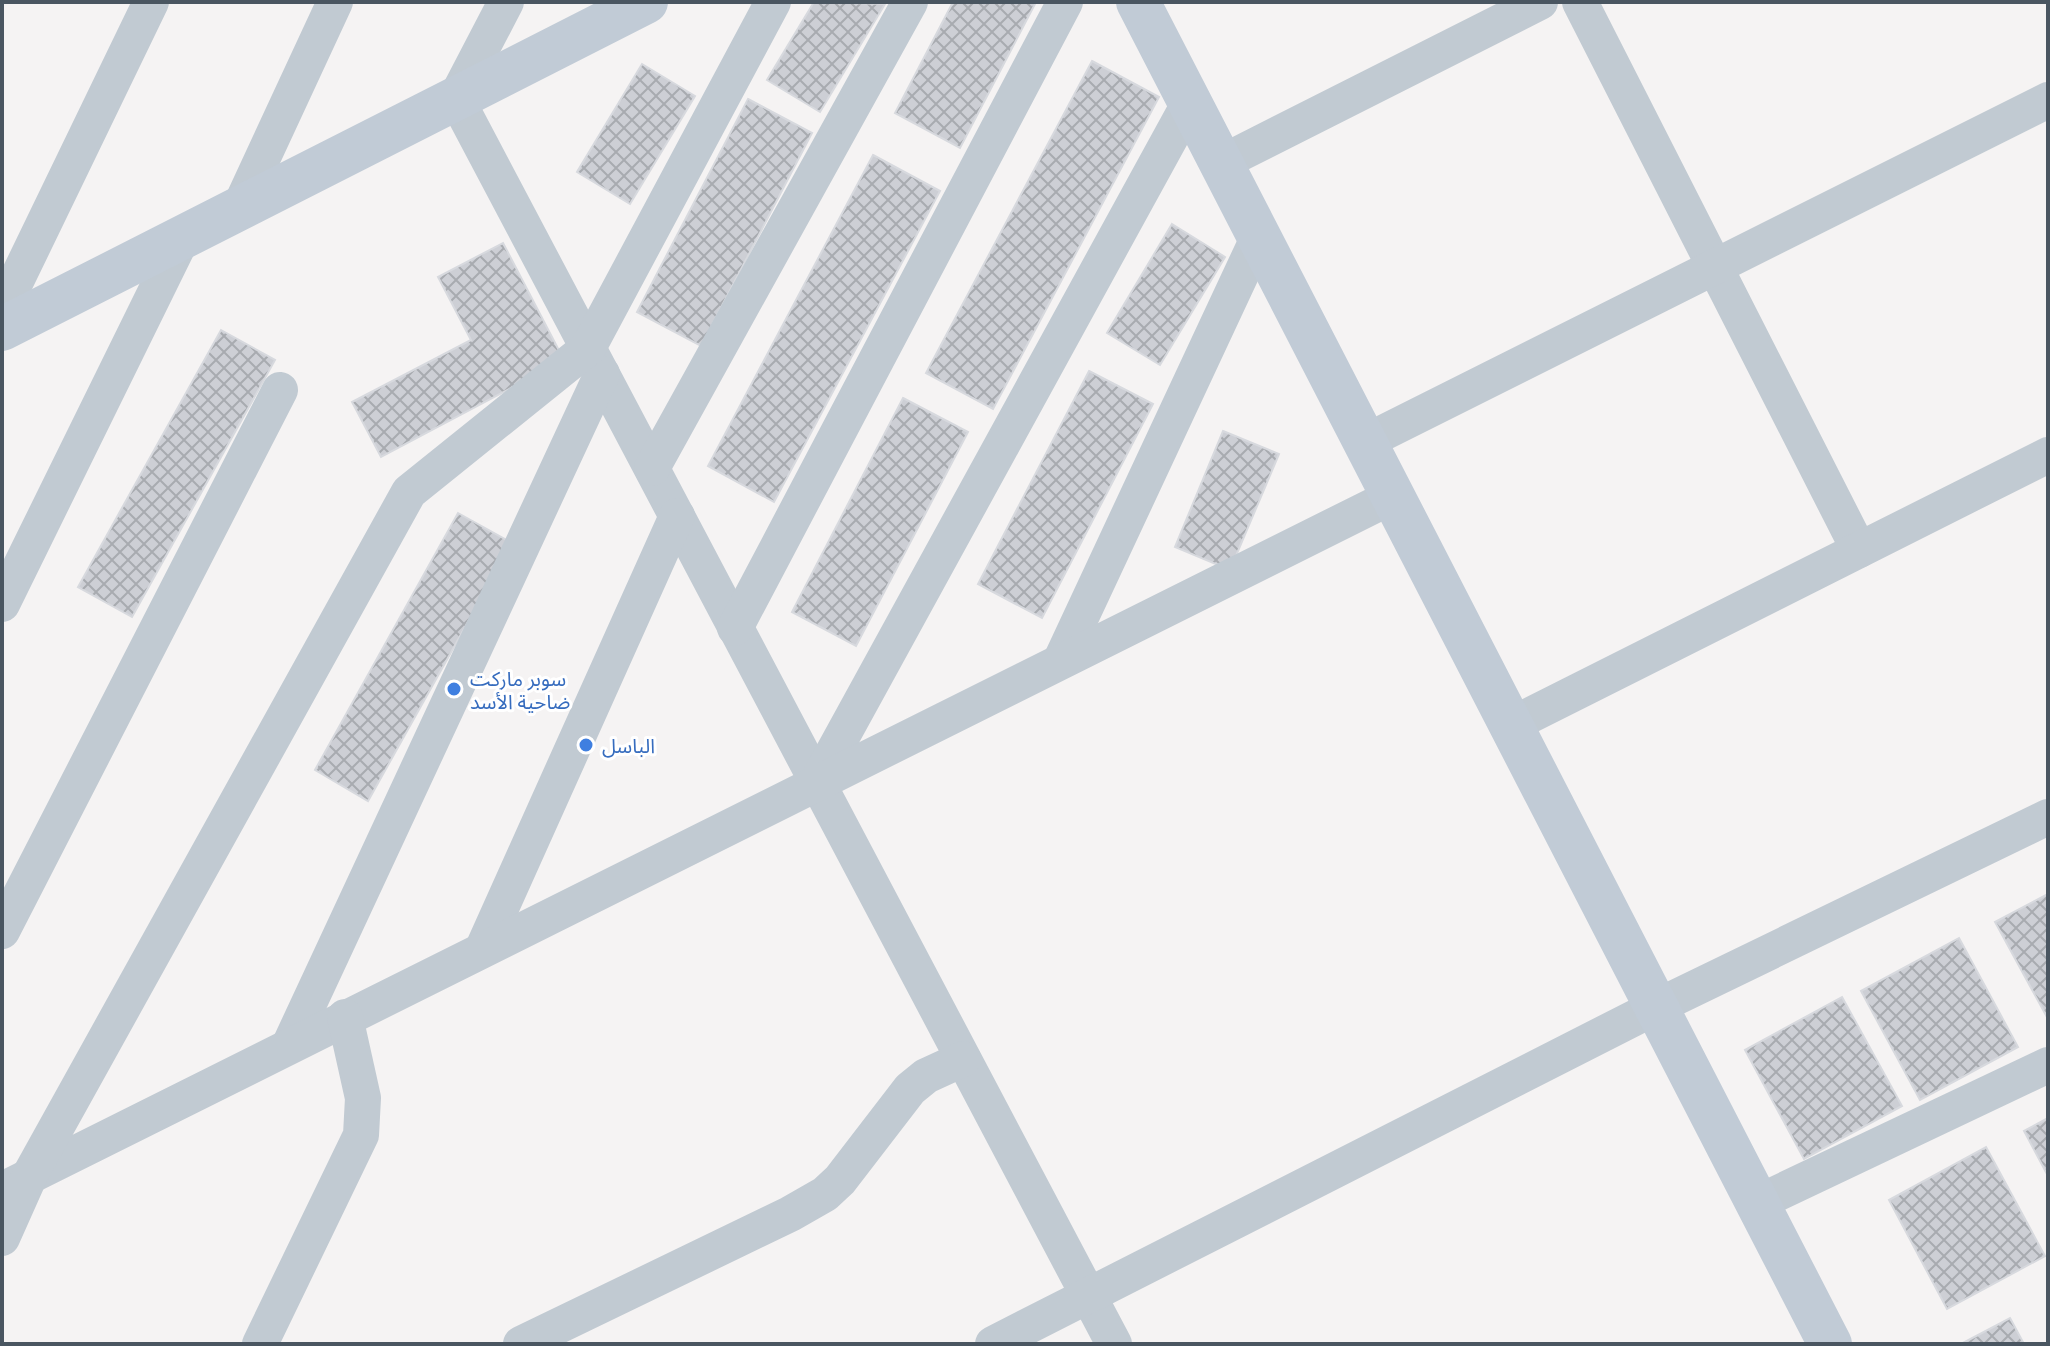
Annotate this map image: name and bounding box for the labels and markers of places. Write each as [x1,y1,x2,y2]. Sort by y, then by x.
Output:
place label: سوبر ماركت ضاحية الأسد [470,665,570,715]
marker: سوبر ماركت ضاحية الأسد [445,680,463,698]
place label: الباسل [602,732,655,759]
marker: الباسل [577,736,595,754]

